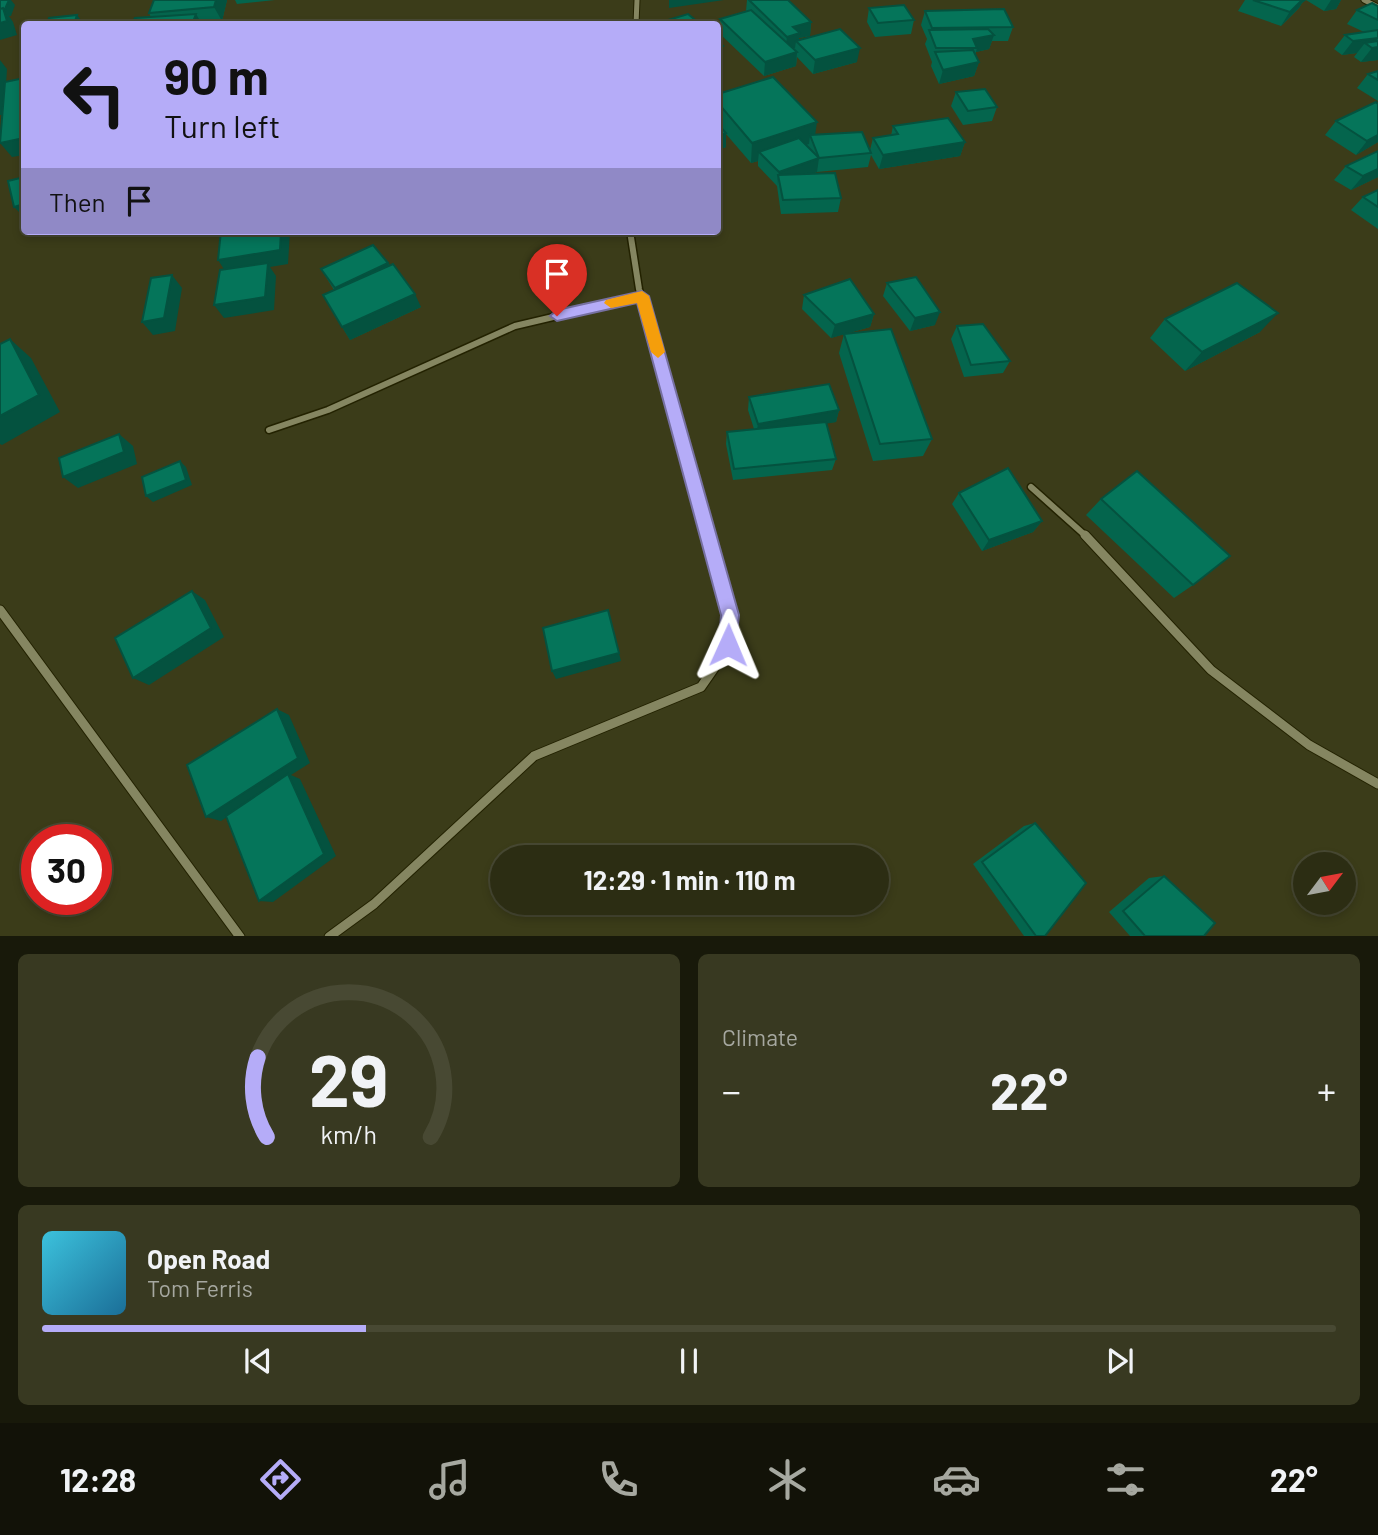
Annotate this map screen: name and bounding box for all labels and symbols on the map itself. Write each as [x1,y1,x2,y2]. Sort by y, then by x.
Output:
pin [527,244,587,316]
position arrow [691,608,765,682]
speed limit sign: 30 [21,824,112,915]
north arrow [1293,852,1356,915]

